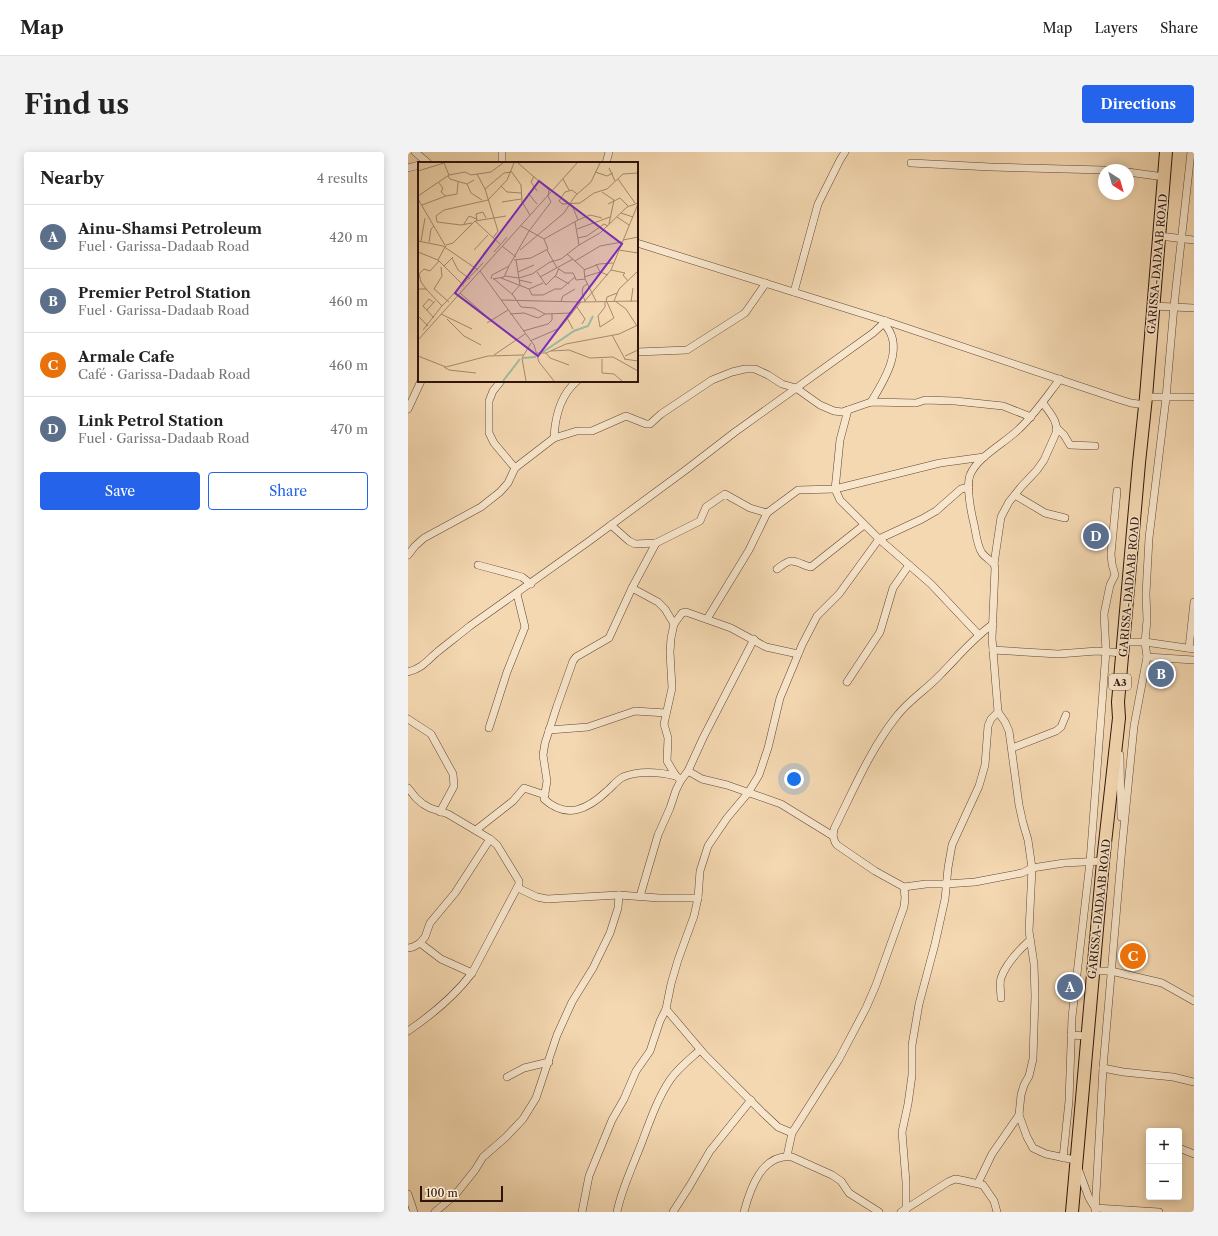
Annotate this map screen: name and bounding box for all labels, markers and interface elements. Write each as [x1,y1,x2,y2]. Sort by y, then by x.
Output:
text: Map [20,16,64,39]
text: Map [1042,19,1072,37]
text: Layers [1094,19,1138,37]
text: Share [1160,19,1198,37]
button: Directions [1082,85,1194,123]
text: Find us [24,87,129,121]
inset map [418,162,638,382]
north arrow [1098,164,1134,200]
text: Nearby [40,168,104,188]
text: 4 results [317,170,368,186]
street label: GARISSA-DADAAB ROAD [1144,193,1170,335]
text: Ainu-Shamsi Petroleum [78,219,262,238]
text: A [48,229,58,245]
text: 420 m [329,229,368,245]
text: Fuel · Garissa-Dadaab Road [78,238,249,254]
text: Premier Petrol Station [78,283,251,302]
text: B [48,293,58,309]
text: 460 m [329,293,368,309]
text: Fuel · Garissa-Dadaab Road [78,302,249,318]
text: Armale Cafe [78,347,174,366]
text: C [48,357,58,373]
text: 460 m [329,357,368,373]
text: Café · Garissa-Dadaab Road [78,366,250,382]
text: Link Petrol Station [78,411,224,430]
text: D [47,421,59,437]
text: 470 m [330,421,368,437]
text: Fuel · Garissa-Dadaab Road [78,430,249,446]
button: Save [40,472,200,510]
button: Share [208,472,368,510]
street label: GARISSA-DADAAB ROAD [1116,516,1142,658]
pin: D [1083,521,1109,551]
pin: B [1148,659,1174,689]
road number: A3 [1109,674,1131,690]
your location [784,769,804,789]
street label: GARISSA-DADAAB ROAD [1085,838,1113,980]
pin: C [1120,941,1146,971]
pin: A [1057,972,1083,1002]
map controls [1146,1128,1182,1200]
button: + [1146,1128,1182,1164]
button: − [1146,1164,1182,1200]
scale bar [420,1184,503,1203]
text: 100 m [426,1186,458,1200]

